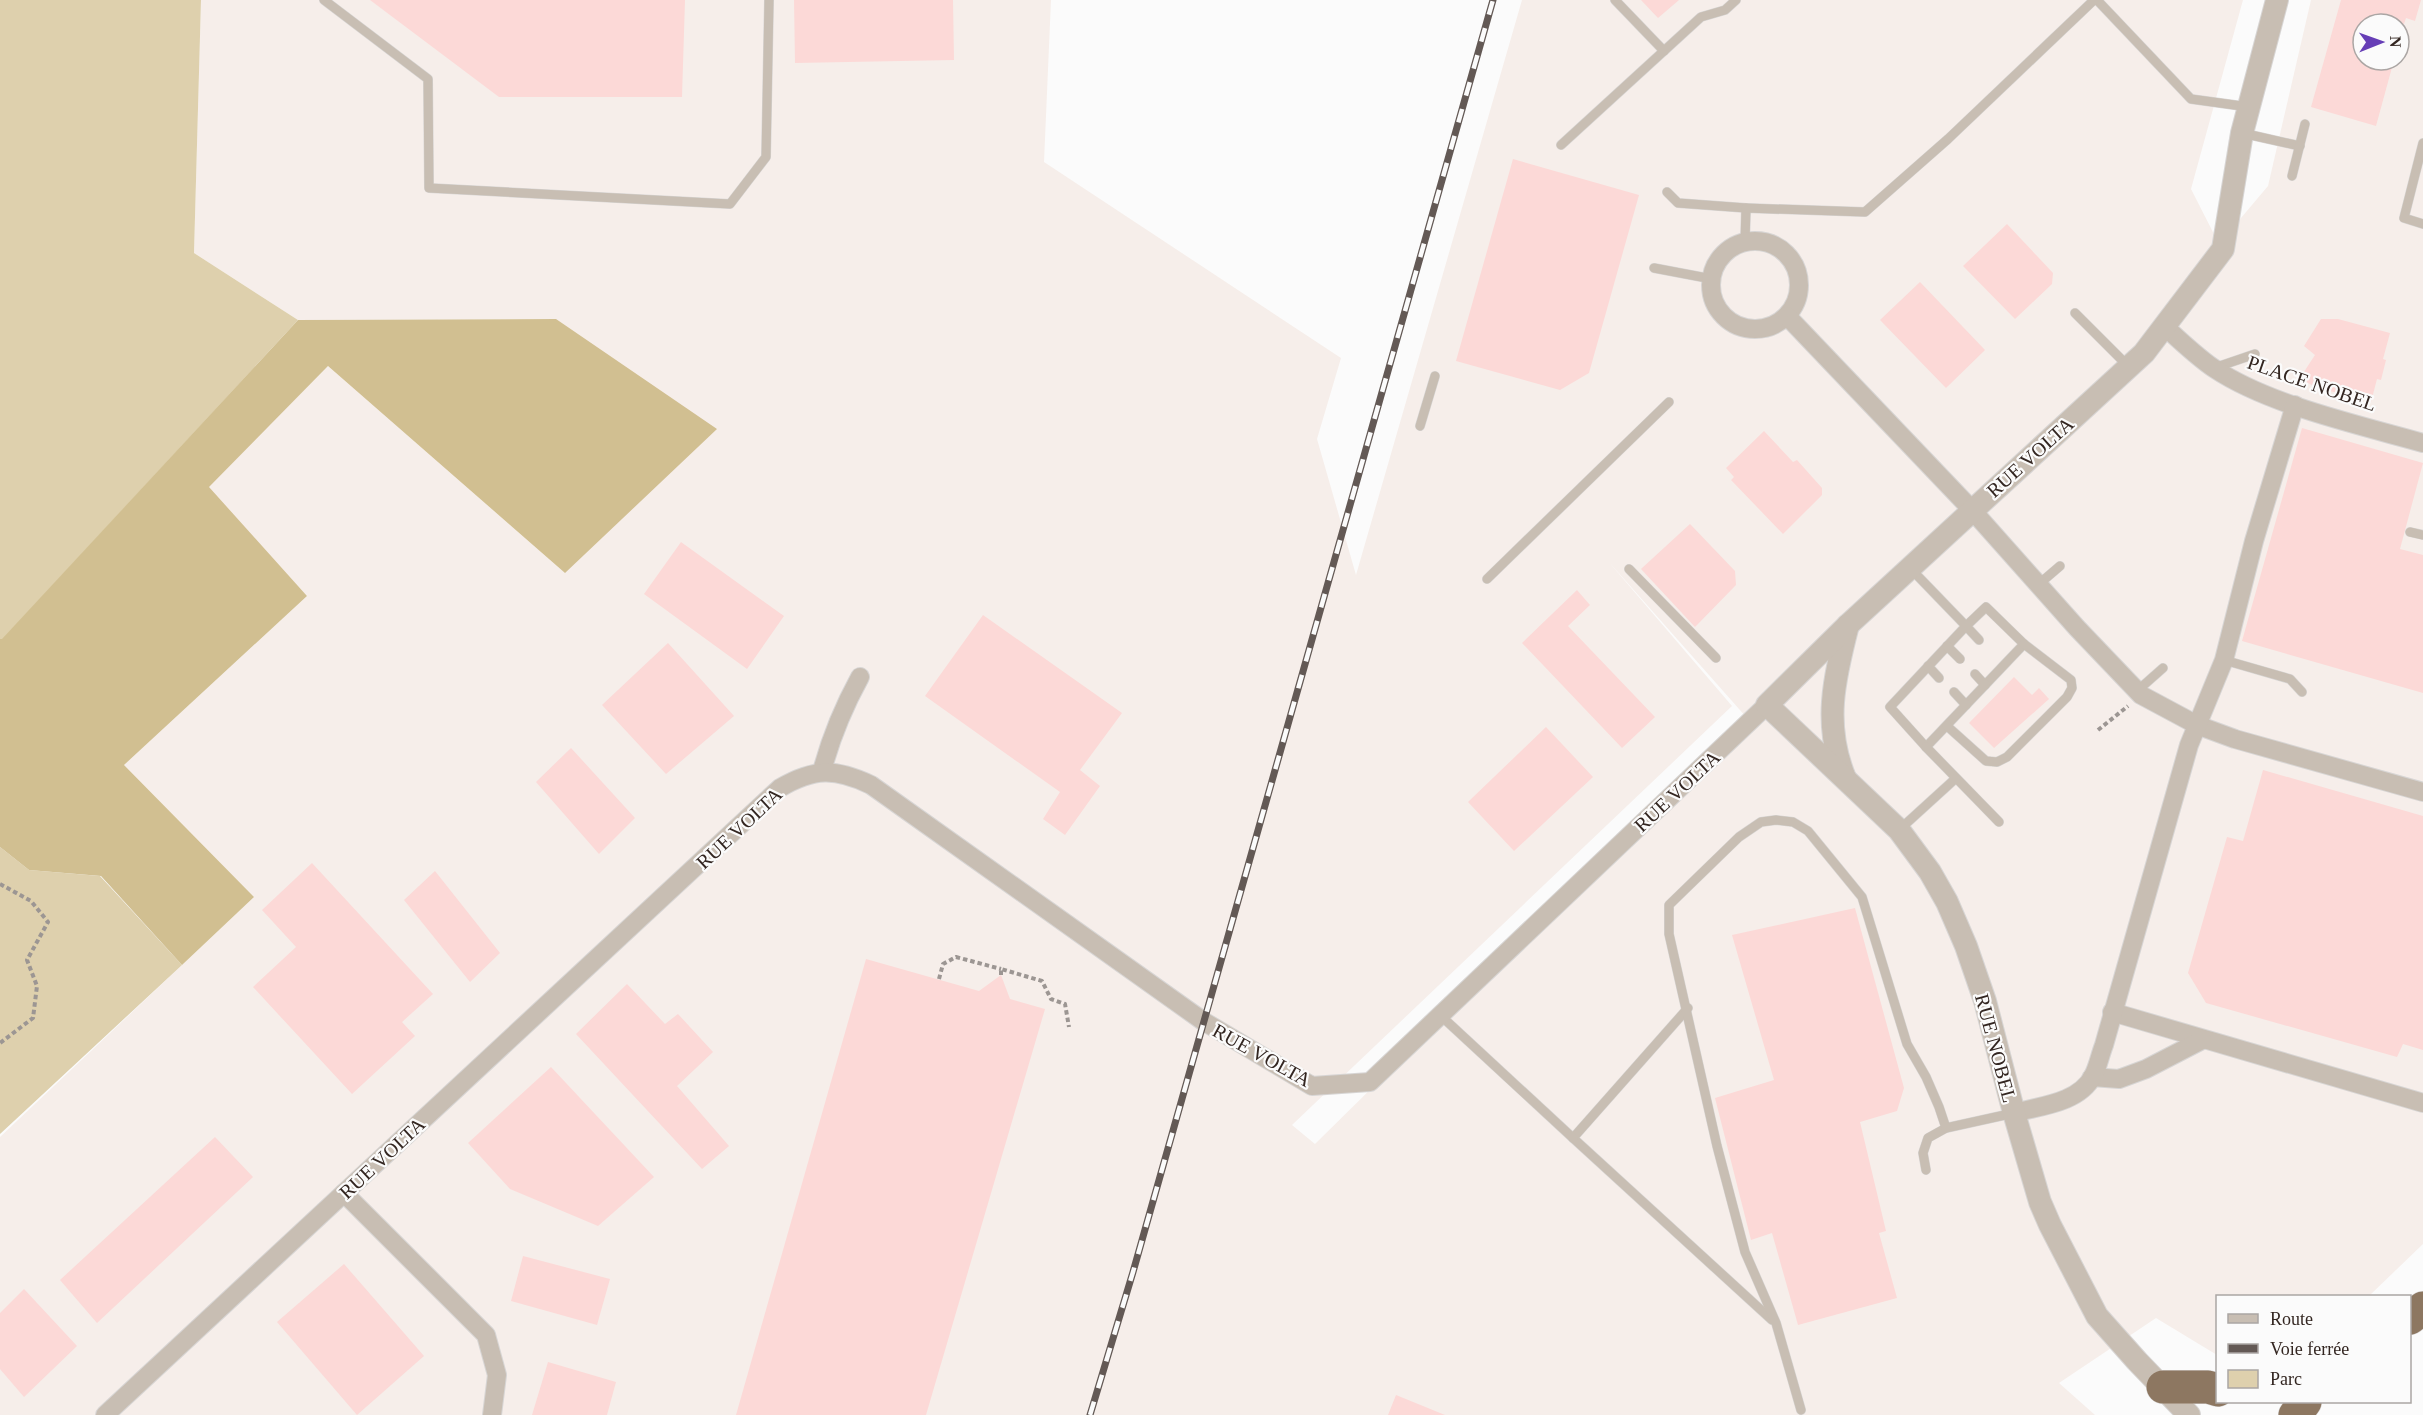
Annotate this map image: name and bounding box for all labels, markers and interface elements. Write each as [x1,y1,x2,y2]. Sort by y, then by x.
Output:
north arrow [2351,12,2411,72]
text: N [2387,36,2404,48]
street label: PLACE NOBEL [2245,351,2379,415]
street label: RUE VOLTA [1982,412,2078,502]
street label: RUE VOLTA [1630,745,1725,836]
street label: RUE VOLTA [692,782,787,873]
street label: RUE NOBEL [1971,991,2021,1105]
street label: RUE VOLTA [1209,1019,1315,1091]
street label: RUE VOLTA [335,1112,430,1203]
legend [2216,1295,2411,1403]
text: Route [2270,1309,2313,1329]
text: Voie ferrée [2270,1339,2349,1359]
text: Parc [2270,1369,2302,1389]

